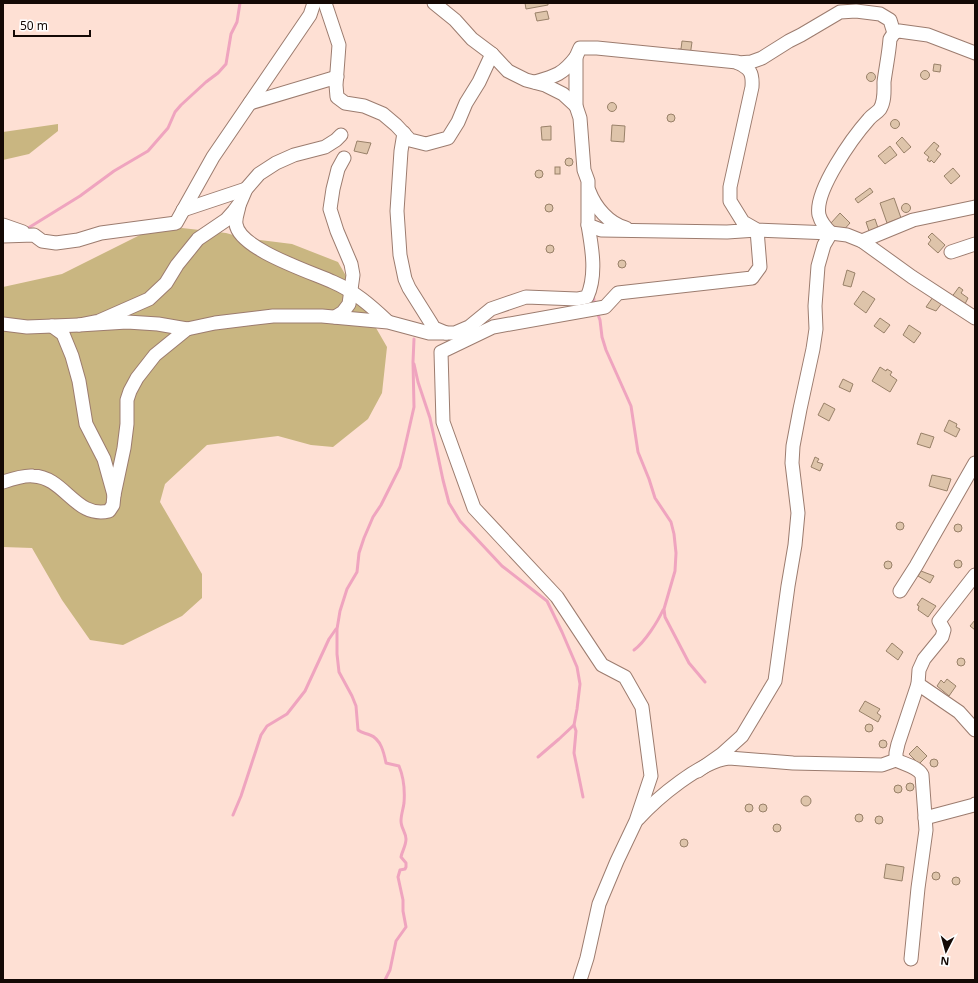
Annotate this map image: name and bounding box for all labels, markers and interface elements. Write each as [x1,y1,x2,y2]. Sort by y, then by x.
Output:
scale bar [14,12,90,38]
text: 50 m [20,17,48,34]
north arrow [926,931,966,971]
text: N [940,954,950,969]

